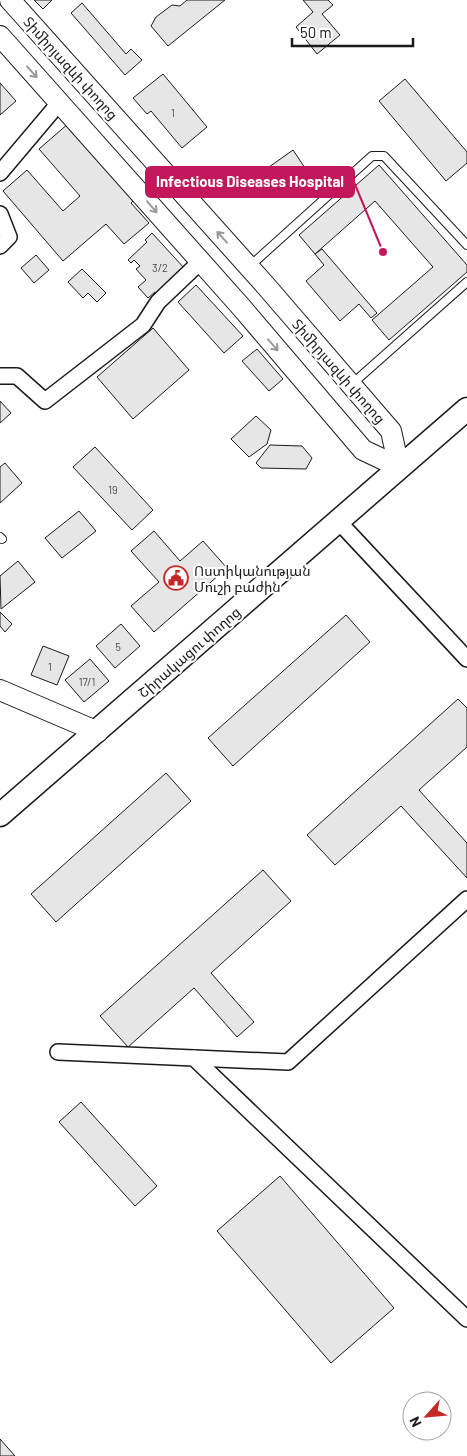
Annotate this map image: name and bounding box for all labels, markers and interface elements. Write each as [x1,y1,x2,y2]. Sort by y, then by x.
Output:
street label: Տիմիրյազևի փողոց [20,13,122,123]
scale bar [292,15,413,47]
text: 50 m [300,23,332,41]
one-way arrow [27,66,38,79]
house number: 1 [171,106,175,119]
callout: Infectious Diseases Hospital [146,167,354,197]
text: Infectious Diseases Hospital [156,172,344,190]
one-way arrow [146,201,158,214]
one-way arrow [216,231,228,244]
house number: 3/2 [152,261,168,274]
street label: Տիմիրյազևի փողոց [289,315,389,427]
one-way arrow [268,338,279,351]
house number: 19 [108,483,118,496]
place label: Ոստիկանության Մուշի բաժին [194,562,311,595]
public building icon: Ոստիկանության Մուշի բաժին [163,565,189,591]
street label: Շիրակացու փողոց [134,603,244,701]
house number: 5 [115,640,121,653]
house number: 1 [48,660,52,673]
house number: 17/1 [79,675,95,688]
north arrow [402,1391,452,1441]
text: N [405,1414,425,1430]

